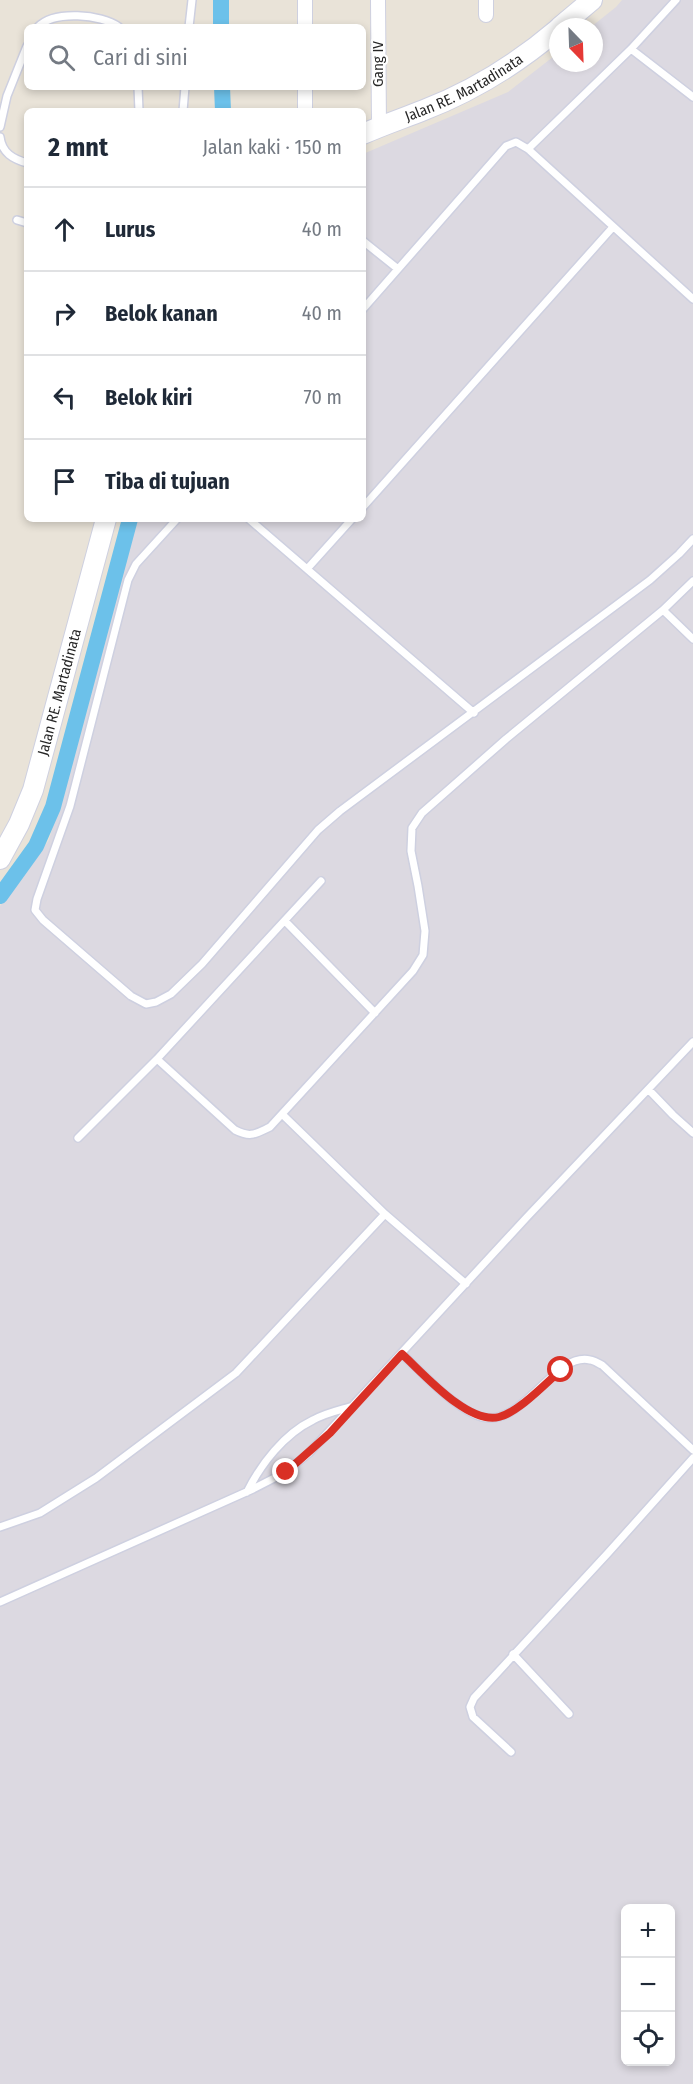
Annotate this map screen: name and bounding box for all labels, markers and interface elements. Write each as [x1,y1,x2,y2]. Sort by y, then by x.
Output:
north arrow [549,18,603,72]
search box [24,24,366,90]
icon: search [45,41,78,74]
street label: Gang IV [369,41,387,87]
text: Cari di sini [93,44,188,71]
street label: Jalan RE. Martadinata [402,50,526,126]
text: 2 mnt [48,132,108,163]
text: Jalan kaki · 150 m [202,135,342,159]
icon: ahead [48,213,81,246]
text: Lurus [105,216,155,243]
text: 40 m [302,217,342,241]
icon: right [48,297,81,330]
text: Belok kanan [105,300,218,327]
text: 40 m [302,301,342,325]
icon: left [48,381,81,414]
text: Belok kiri [105,384,193,411]
text: 70 m [304,385,342,409]
icon: arrive [48,465,81,498]
text: Tiba di tujuan [105,468,230,495]
street label: Jalan RE. Martadinata [34,627,85,758]
route start [547,1356,573,1382]
route end [272,1458,298,1484]
map controls [621,1904,675,2066]
button: + [621,1904,675,1958]
button: − [621,1958,675,2012]
button: locate [621,2012,675,2066]

